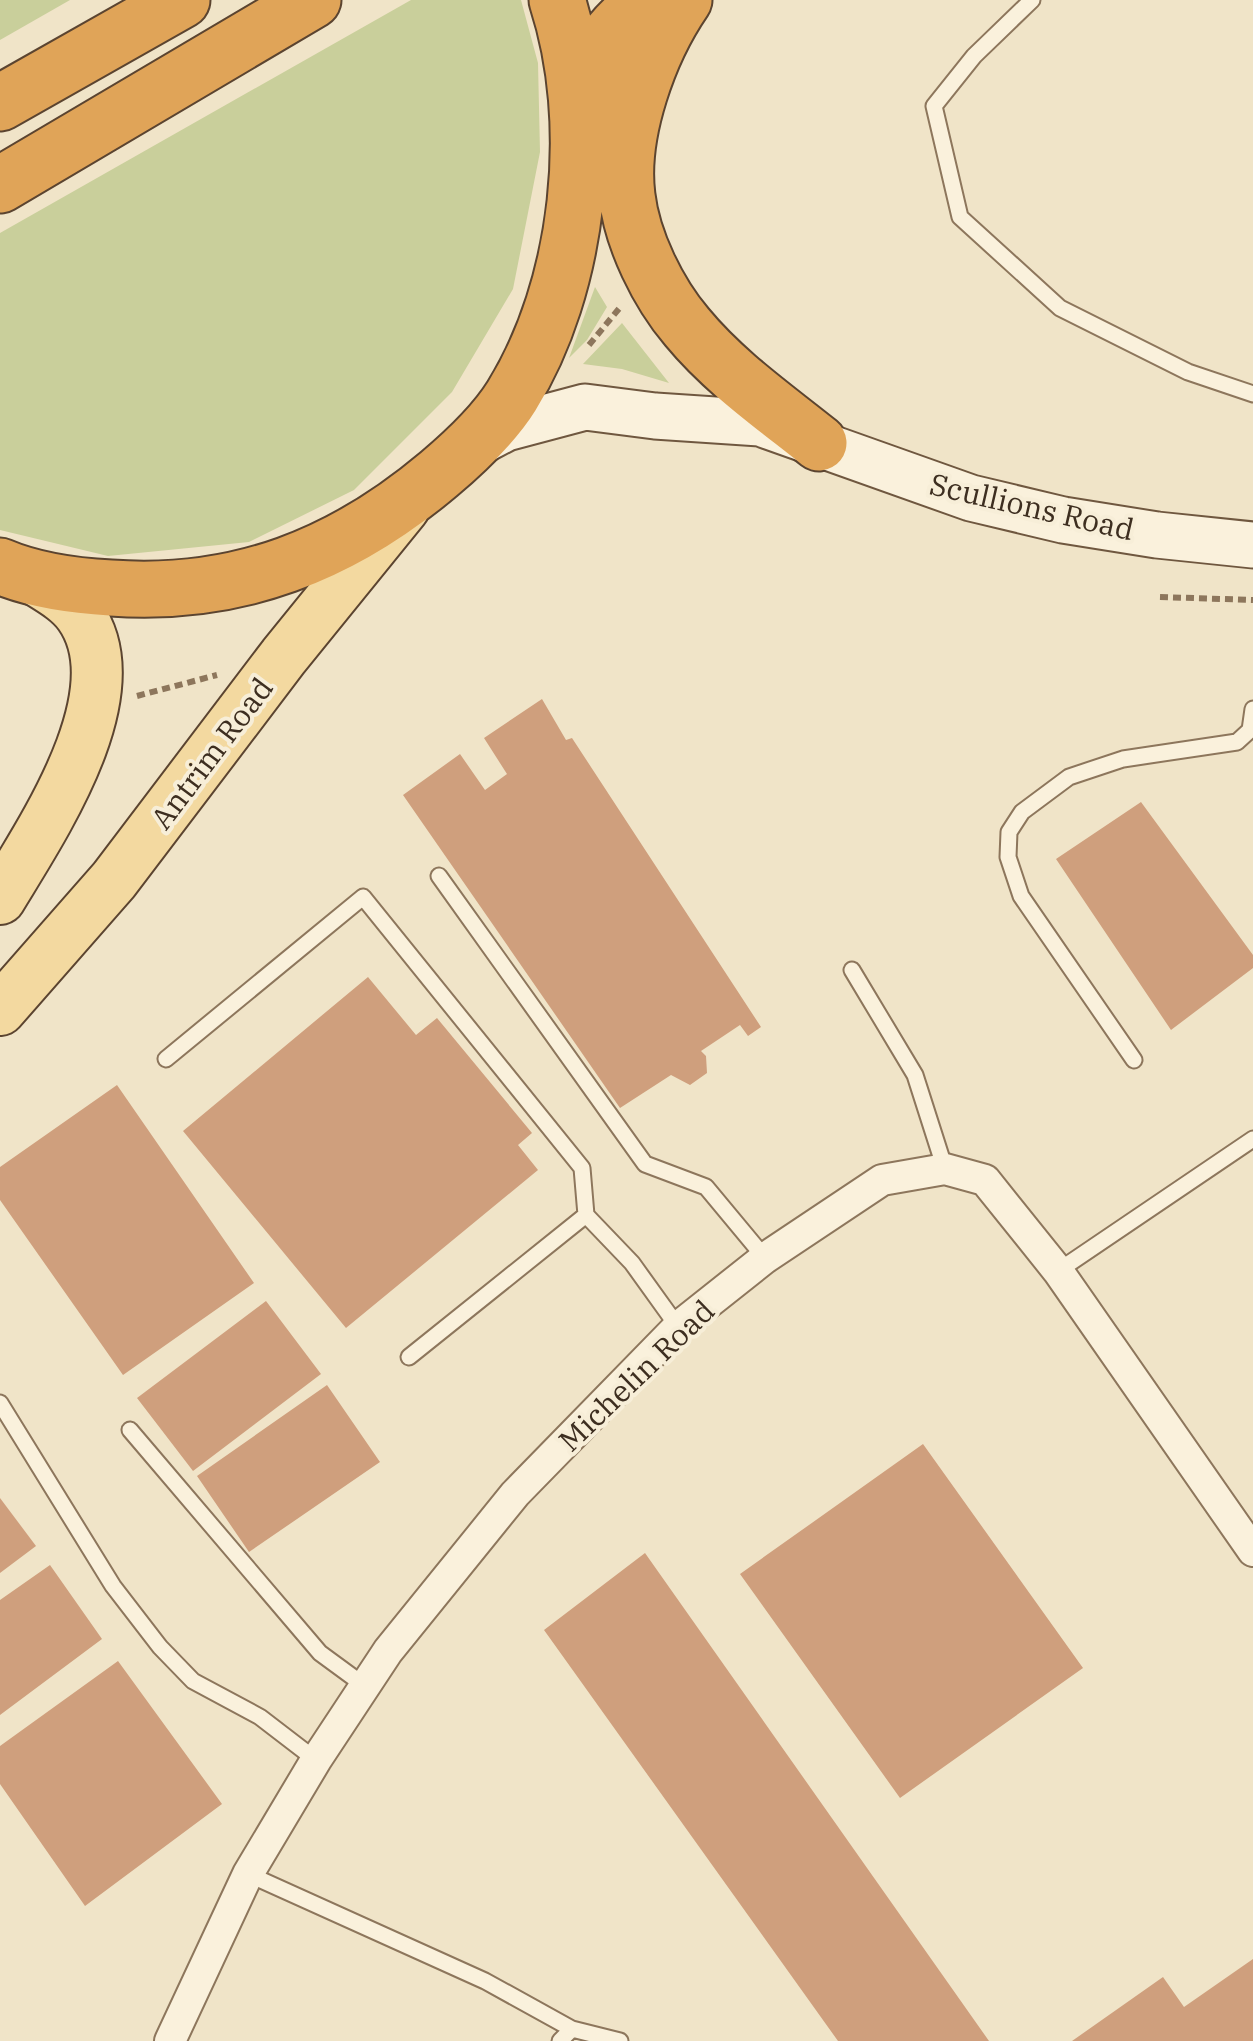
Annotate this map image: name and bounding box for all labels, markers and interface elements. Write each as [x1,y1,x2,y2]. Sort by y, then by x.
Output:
street label: Scullions Road [926,464,1138,548]
street label: Antrim Road [141,669,281,837]
street label: Michelin Road [550,1291,722,1459]

